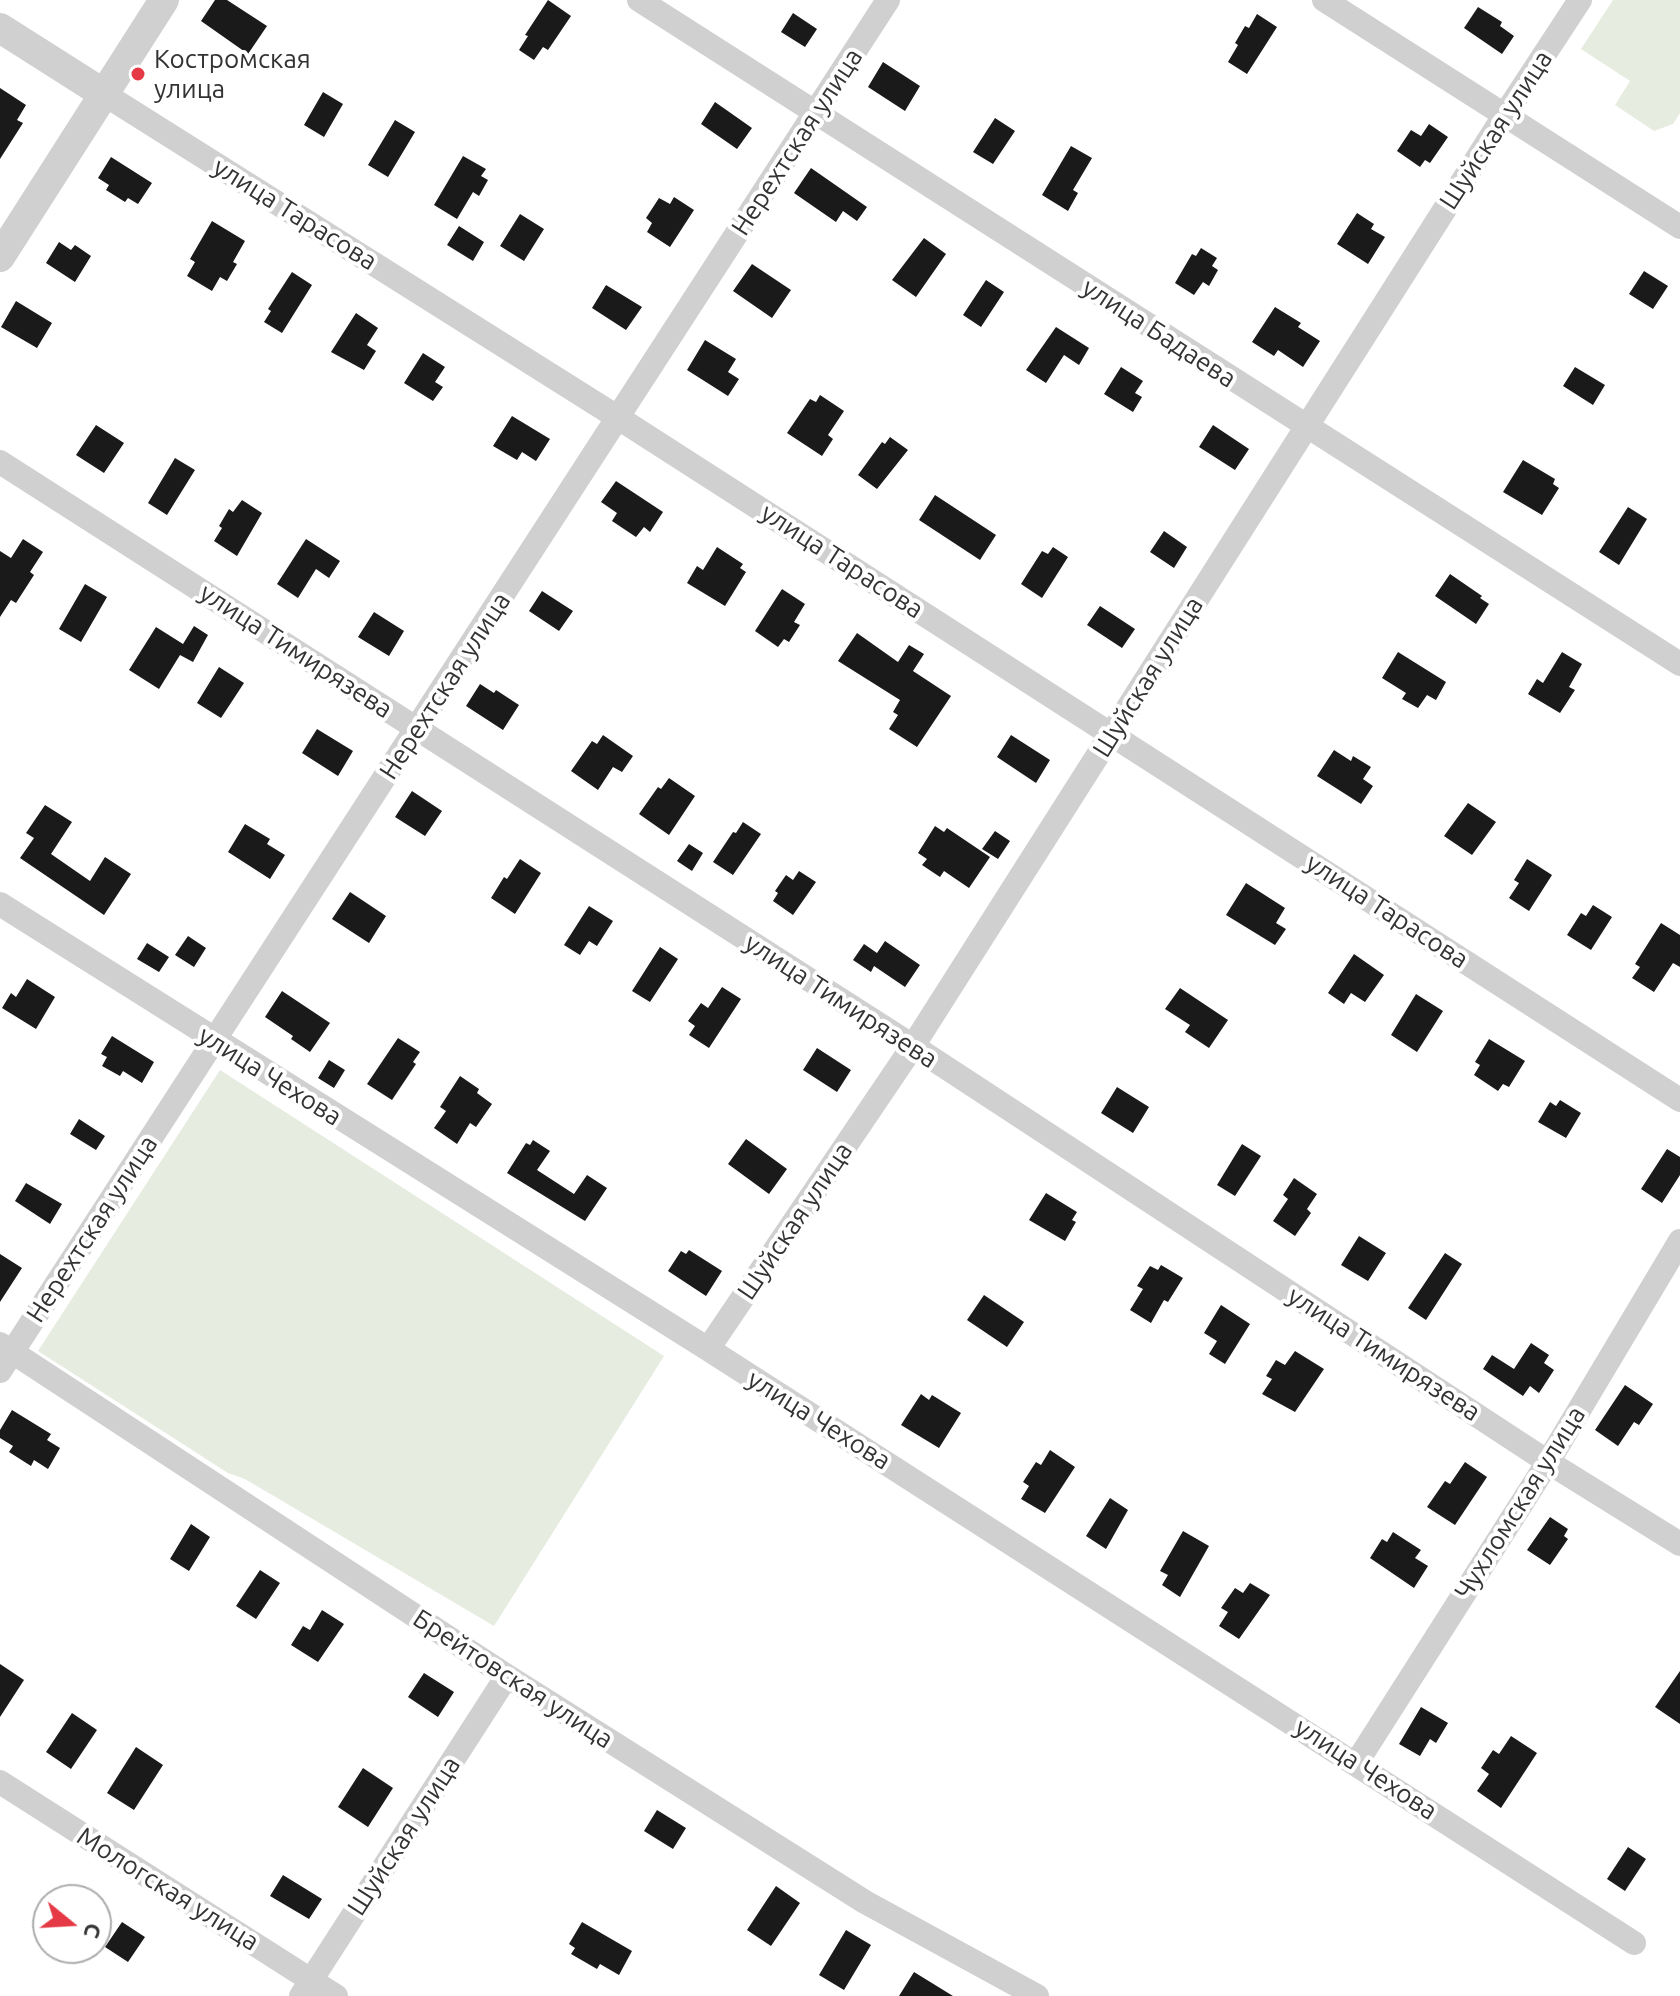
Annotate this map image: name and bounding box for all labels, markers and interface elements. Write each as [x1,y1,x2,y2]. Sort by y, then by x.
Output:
place label: Костромская улица [154,43,311,104]
street label: Нерехтская улица [725,43,869,241]
street label: Шуйская улица [1433,45,1559,215]
marker: Костромская улица [129,65,147,83]
street label: улица Тарасова [207,151,383,277]
street label: улица Бадаева [1076,272,1242,394]
street label: улица Тарасова [755,497,929,625]
street label: улица Тимирязева [194,577,398,725]
street label: Нерехтская улица [373,587,517,785]
street label: Шуйская улица [1086,591,1210,763]
street label: улица Тарасова [1300,847,1474,975]
street label: улица Тимирязева [739,927,943,1075]
street label: улица Чехова [193,1020,347,1132]
street label: Нерехтская улица [20,1130,164,1328]
street label: Шуйская улица [731,1136,859,1306]
street label: улица Тимирязева [1282,1280,1486,1428]
street label: улица Чехова [742,1364,896,1476]
street label: Чухломская улица [1448,1401,1592,1605]
street label: Брейтовская улица [407,1603,619,1755]
street label: улица Чехова [1289,1711,1443,1827]
street label: Шуйская улица [341,1751,467,1921]
street label: Мологская улица [71,1820,265,1958]
north arrow [32,1884,112,1964]
text: С [79,1920,107,1942]

